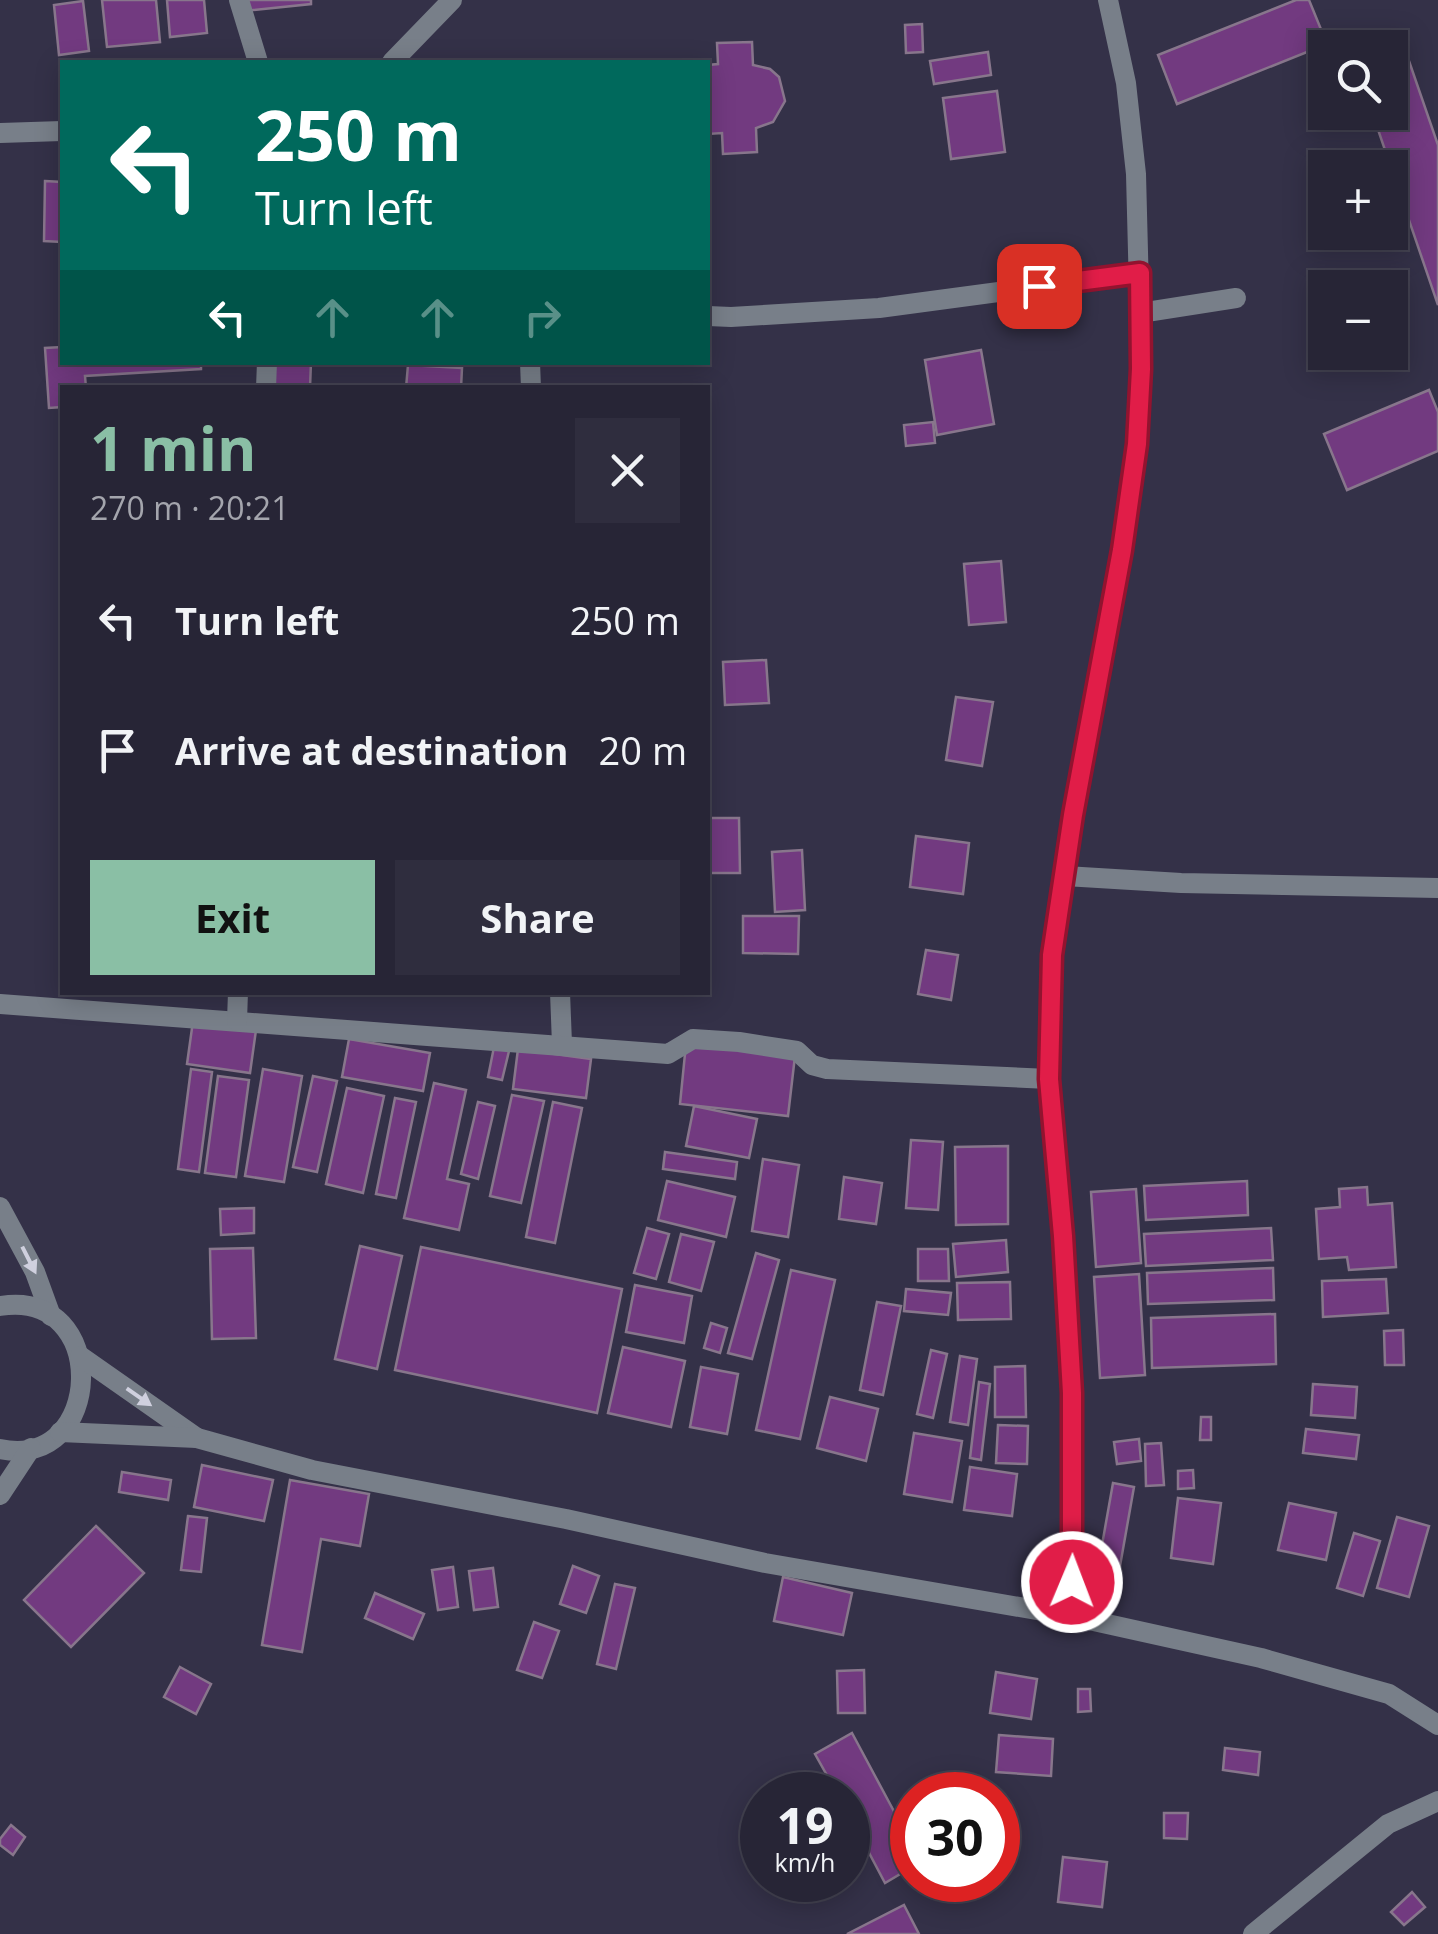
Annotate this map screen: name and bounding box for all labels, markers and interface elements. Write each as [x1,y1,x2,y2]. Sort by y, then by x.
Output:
map controls [1308,30,1408,370]
button: search [1308,30,1408,130]
text: 250 m [255,86,462,182]
icon: left [90,100,220,230]
button: + [1308,150,1408,250]
text: Turn left [255,177,433,238]
pin [997,244,1082,329]
icon: arrive [1012,259,1067,314]
button: − [1308,270,1408,370]
icon: left [200,290,255,345]
icon: ahead [305,290,360,345]
icon: ahead [410,290,465,345]
icon: right [515,290,570,345]
text: 1 min [90,407,257,489]
button: close [575,418,680,523]
text: 270 m · 20:21 [90,486,289,529]
icon: left [90,593,145,648]
text: Turn left [175,594,339,646]
text: 250 m [570,594,680,646]
icon: arrive [90,723,145,778]
text: Arrive at destination [175,724,569,776]
text: 20 m [599,724,687,776]
button: Exit [90,860,375,975]
button: Share [395,860,680,975]
one-way arrow [20,1246,37,1275]
one-way arrow [125,1387,152,1406]
position arrow [1020,1530,1124,1634]
speed limit sign: 30 [890,1772,1020,1902]
text: 19 [776,1791,834,1859]
text: km/h [775,1845,835,1879]

